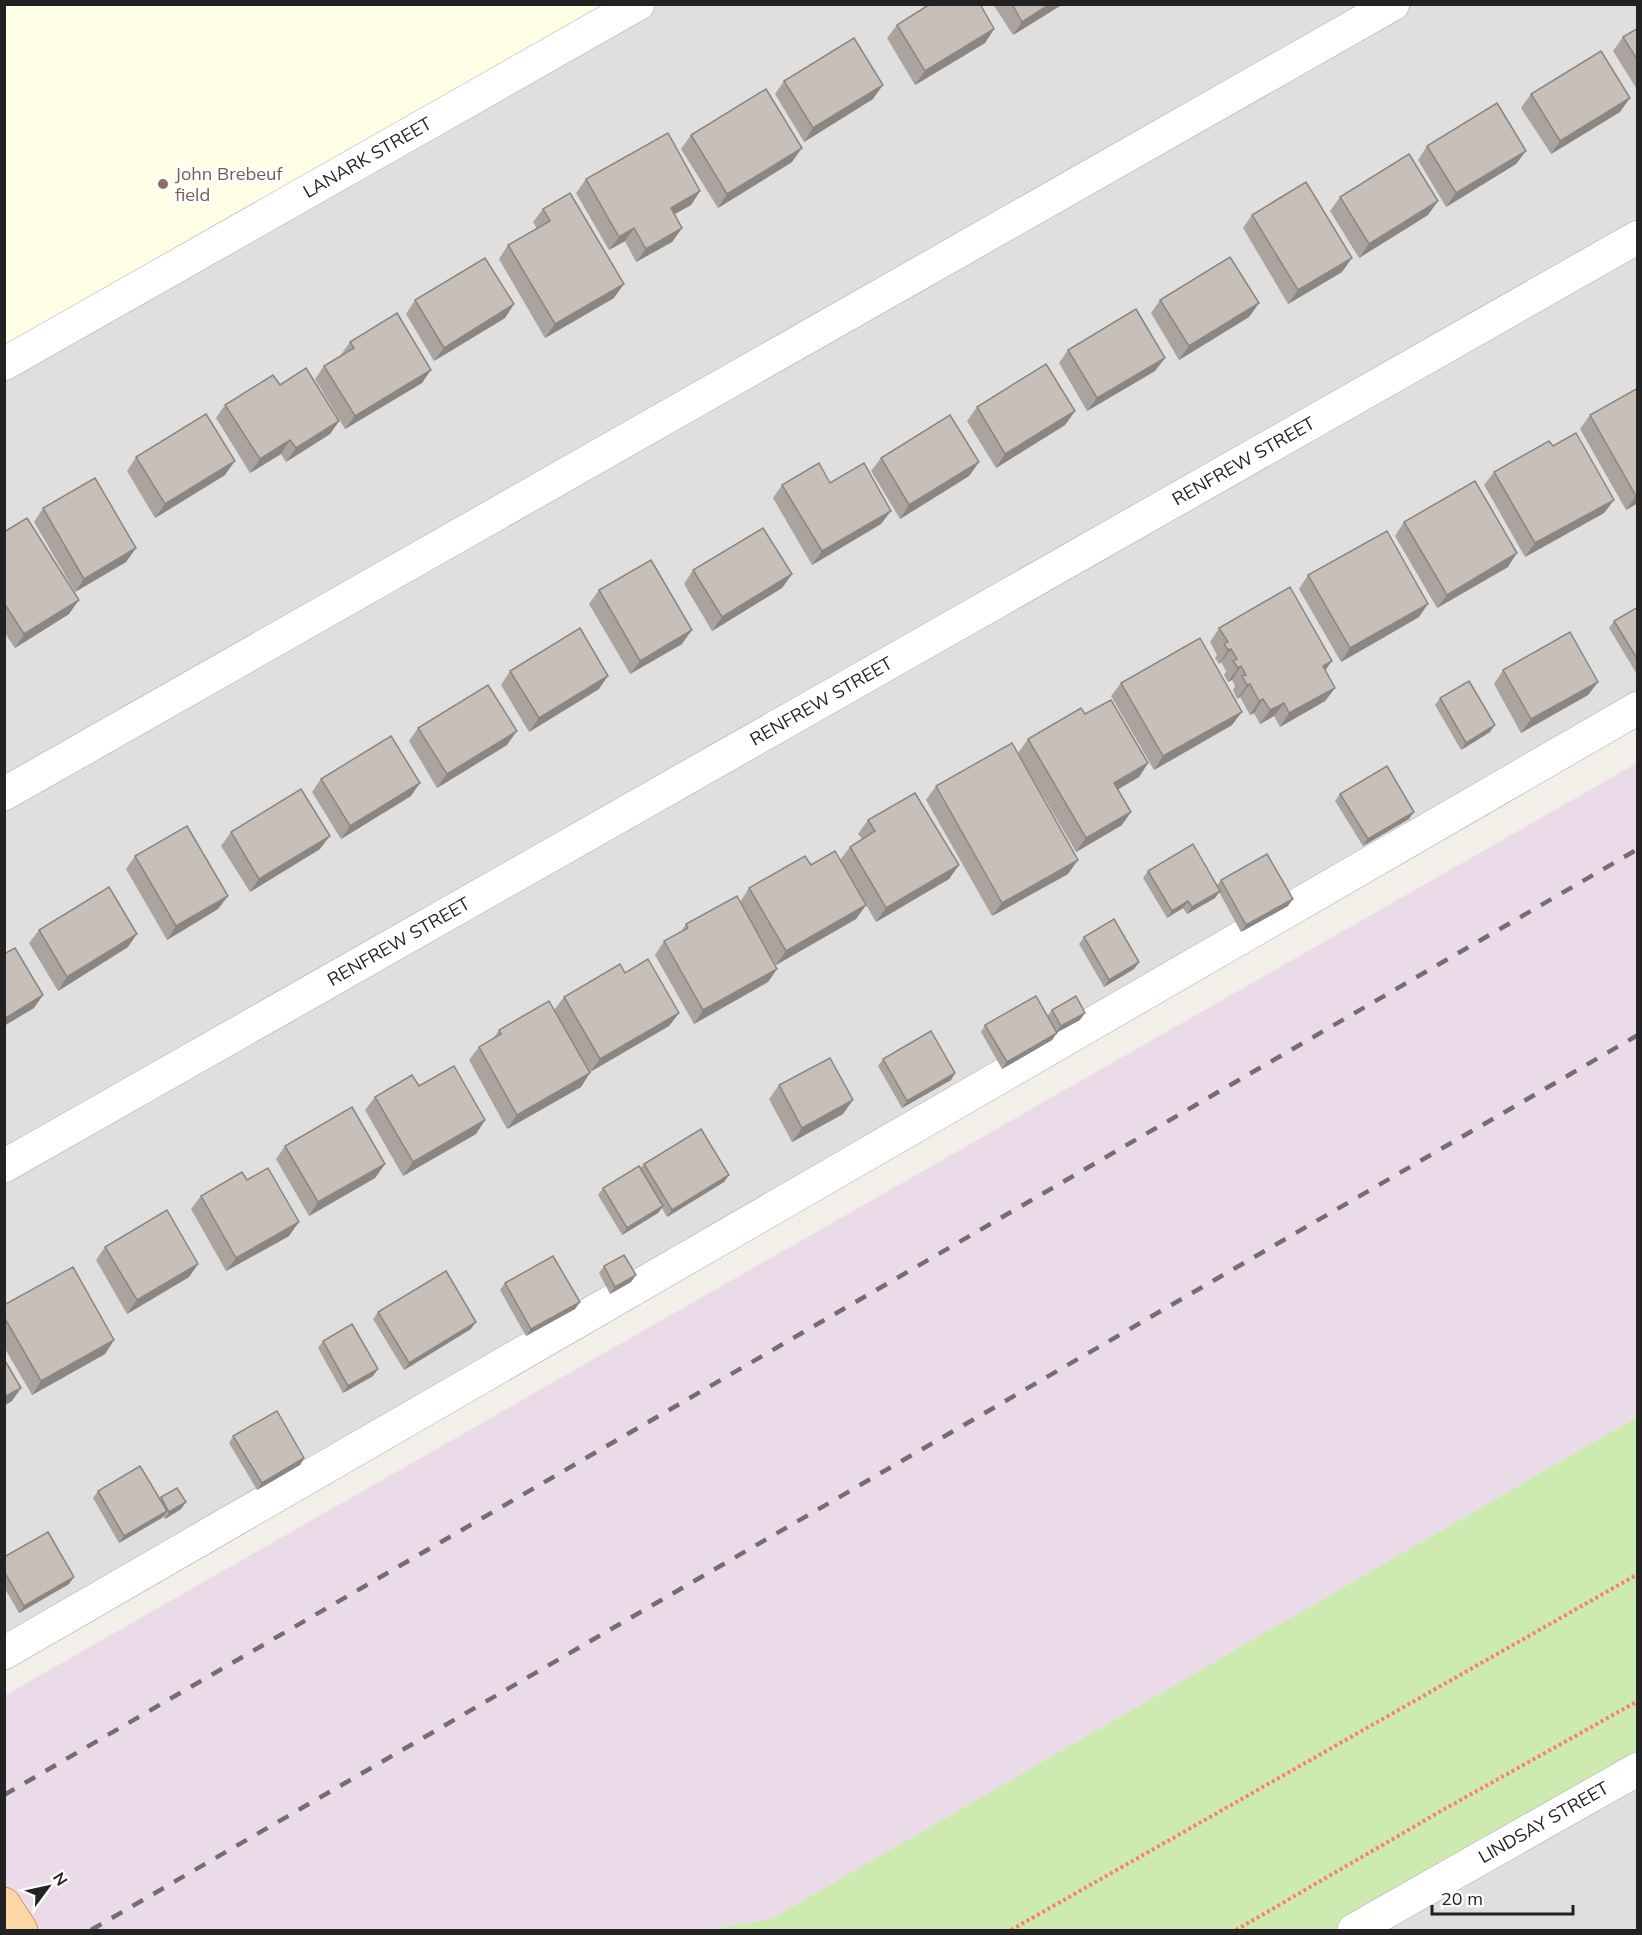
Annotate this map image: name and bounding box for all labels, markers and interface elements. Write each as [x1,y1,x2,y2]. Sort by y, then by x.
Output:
street label: LANARK STREET [299,112,436,203]
place label: John Brebeuf field [175,162,283,206]
marker: John Brebeuf field [156,177,170,191]
street label: RENFREW STREET [1168,411,1319,510]
street label: RENFREW STREET [745,651,896,751]
street label: RENFREW STREET [323,891,474,991]
street label: LINDSAY STREET [1474,1776,1613,1868]
north arrow [18,1857,78,1917]
text: N [49,1868,72,1889]
scale bar [1432,1878,1573,1916]
text: 20 m [1441,1887,1483,1910]

